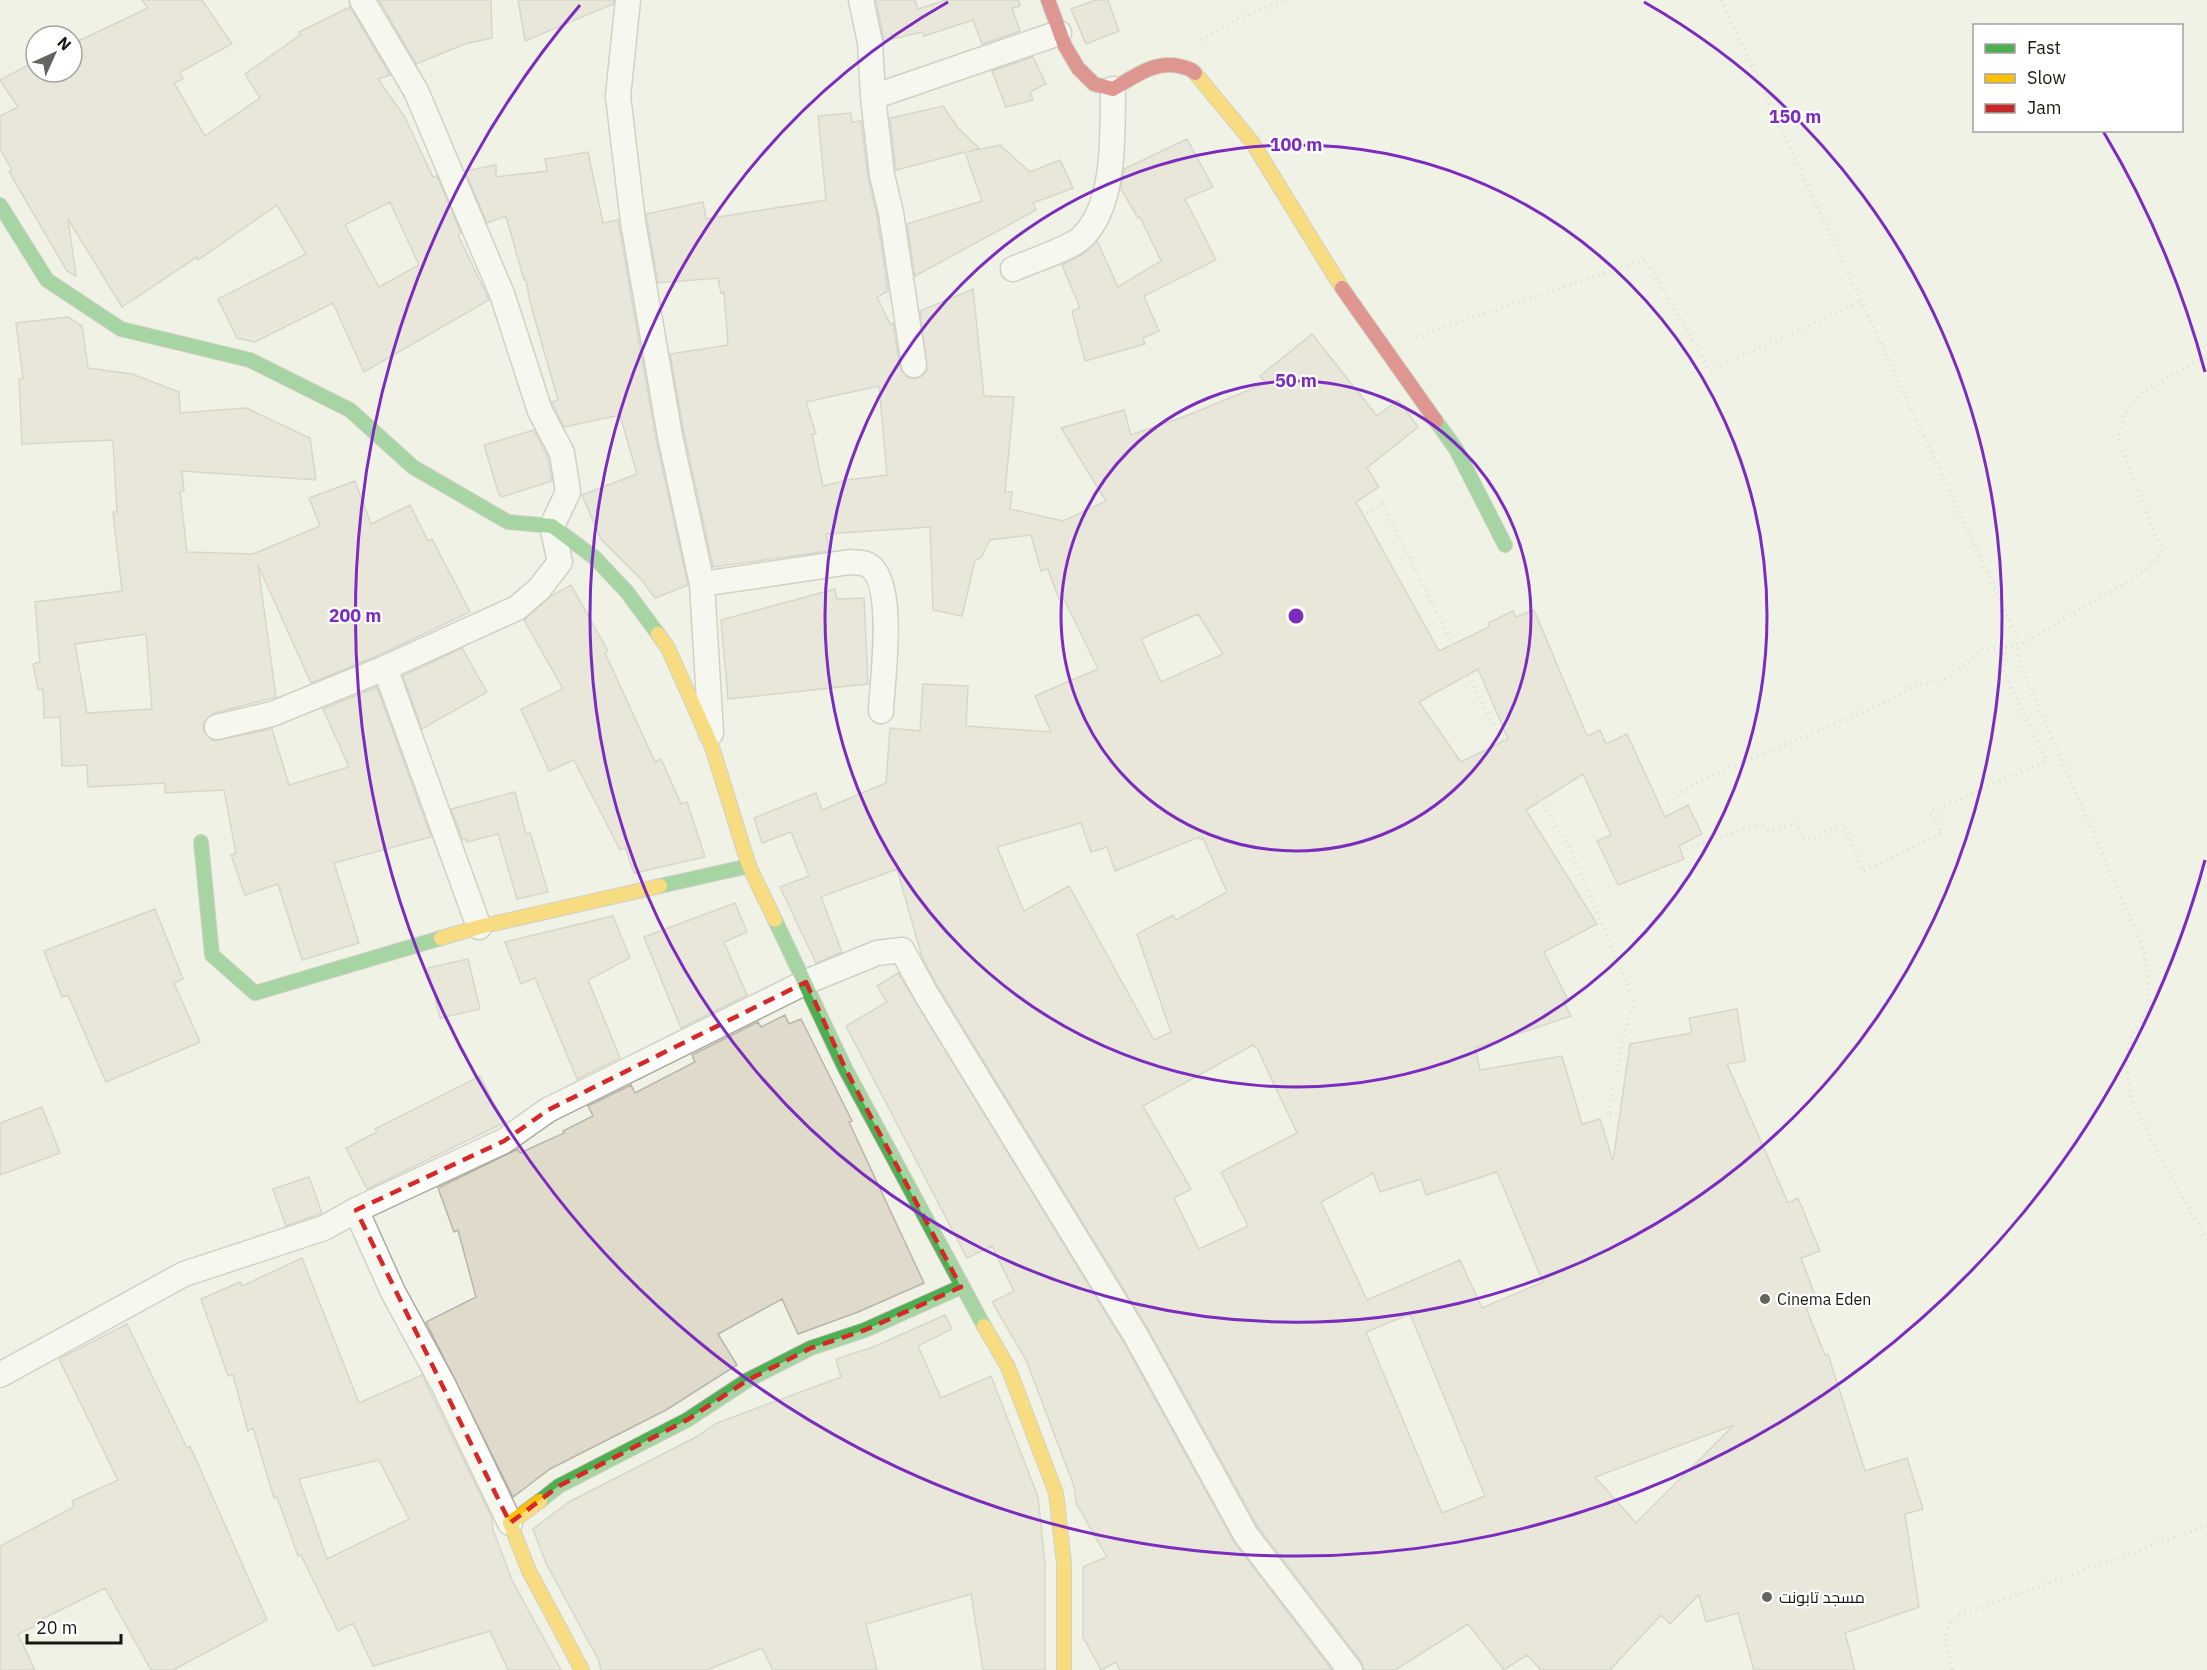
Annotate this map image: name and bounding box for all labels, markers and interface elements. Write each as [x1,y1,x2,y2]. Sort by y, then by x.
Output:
north arrow [24,24,84,84]
legend [1973,24,2183,132]
text: N [53,32,76,55]
text: Fast [2027,36,2061,59]
text: Slow [2027,66,2066,89]
text: Jam [2027,96,2062,119]
text: 150 m [1769,105,1821,128]
text: 100 m [1270,133,1322,156]
text: 50 m [1275,369,1317,392]
text: 200 m [329,604,381,627]
centre of rings [1286,606,1306,626]
place label: Cinema Eden [1777,1289,1871,1309]
marker: Cinema Eden [1758,1292,1772,1306]
place label: مسجد تابونت [1779,1587,1865,1607]
marker: مسجد تابونت [1760,1590,1774,1604]
scale bar [27,1607,122,1645]
text: 20 m [36,1616,78,1639]

